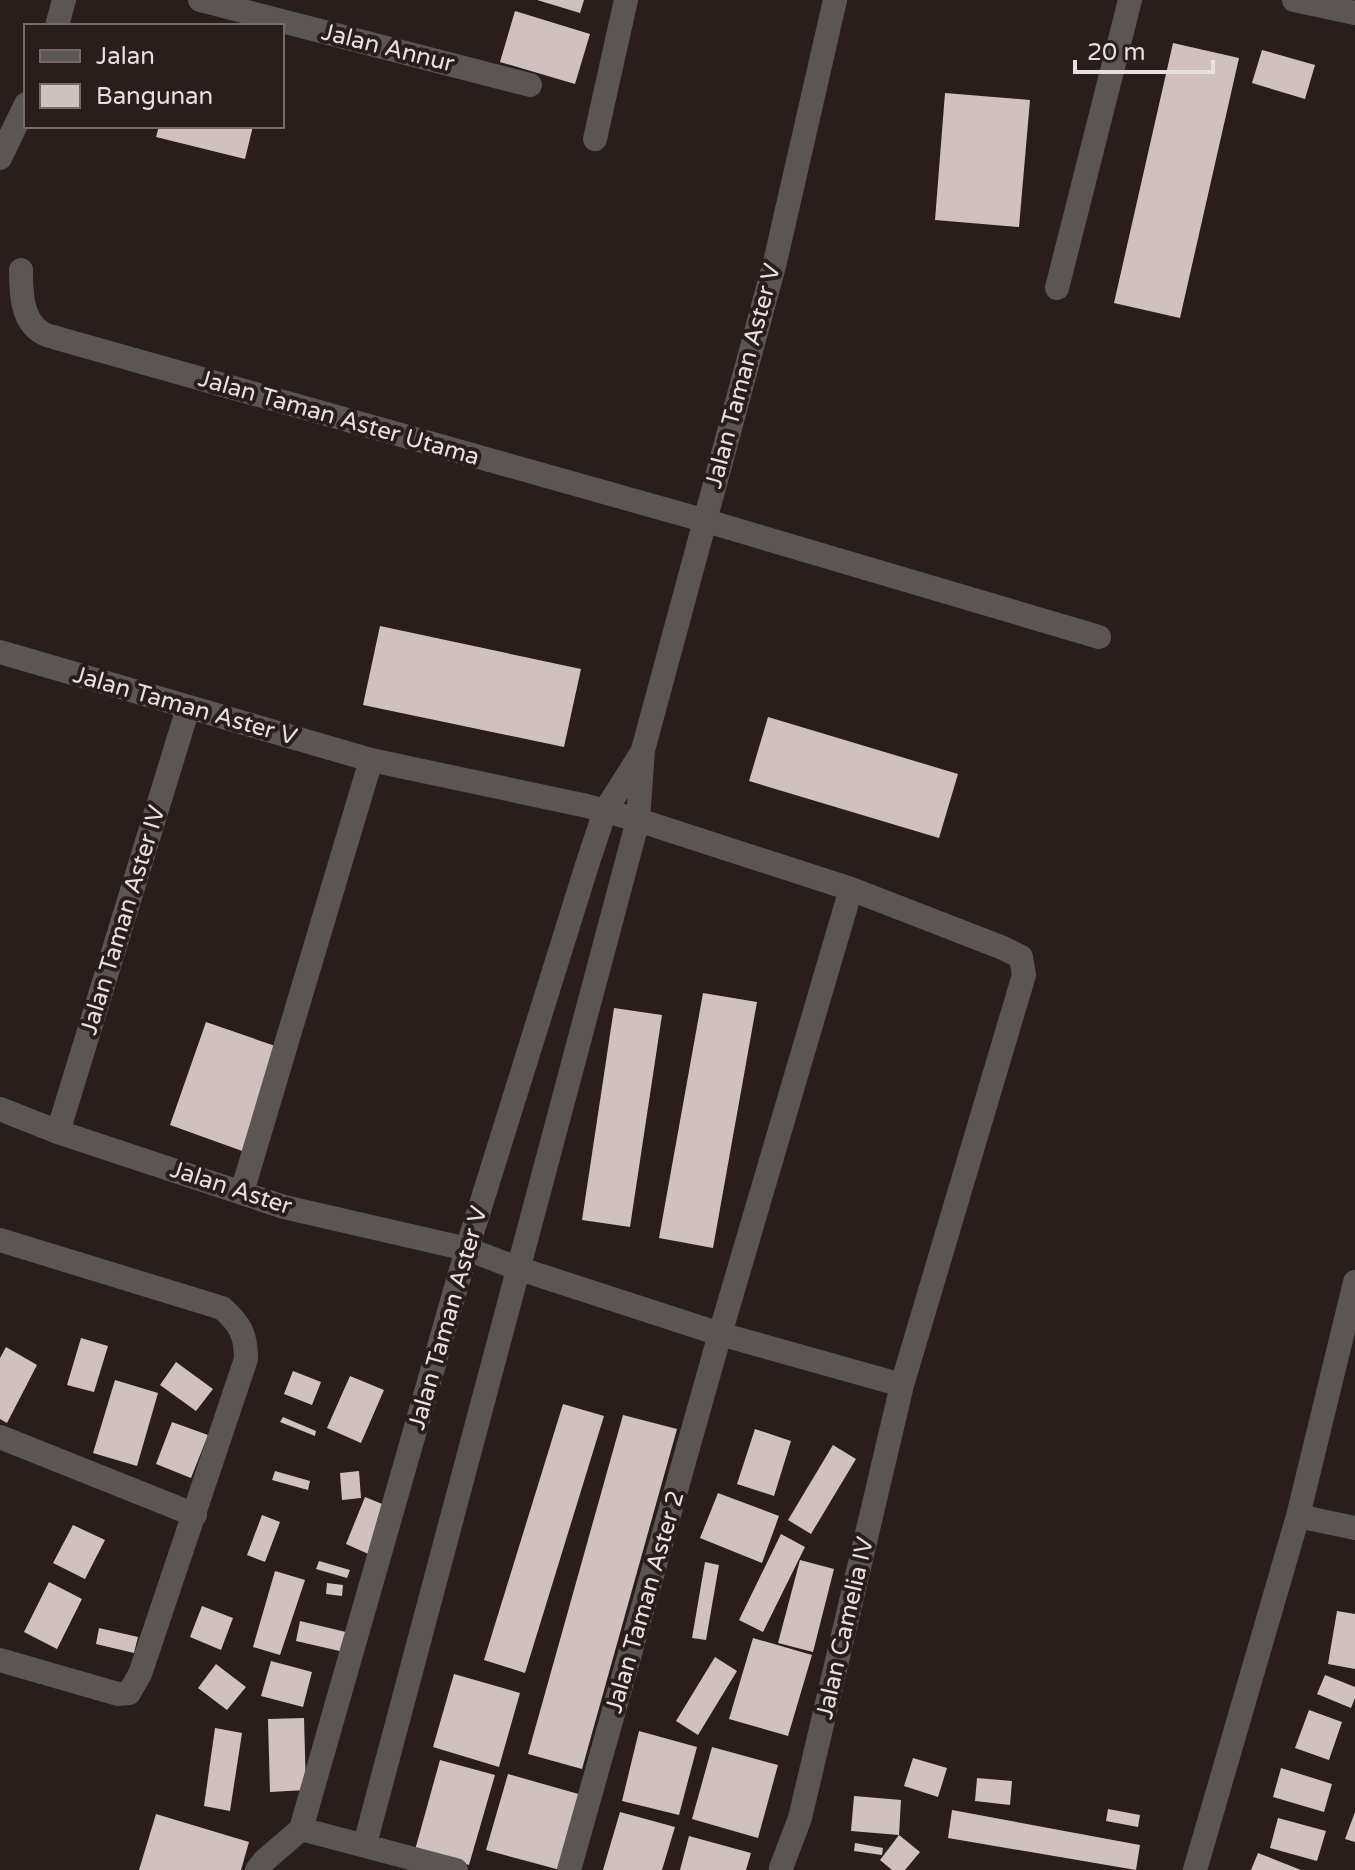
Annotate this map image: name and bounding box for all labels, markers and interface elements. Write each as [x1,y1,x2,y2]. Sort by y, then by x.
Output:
street label: Jalan Annur [319,18,458,79]
legend [24,24,284,128]
scale bar [1075,24,1213,74]
text: 20 m [1087,38,1145,67]
text: Jalan [96,42,155,71]
text: Bangunan [96,82,213,111]
street label: Jalan Taman Aster V [699,260,787,492]
street label: Jalan Taman Aster Utama [195,364,483,472]
street label: Jalan Taman Aster V [70,660,301,752]
street label: Jalan Taman Aster IV [74,801,172,1038]
street label: Jalan Aster [167,1155,296,1222]
street label: Jalan Taman Aster V [402,1202,494,1433]
street label: Jalan Taman Aster 2 [599,1487,691,1717]
street label: Jalan Camelia IV [810,1534,880,1722]

